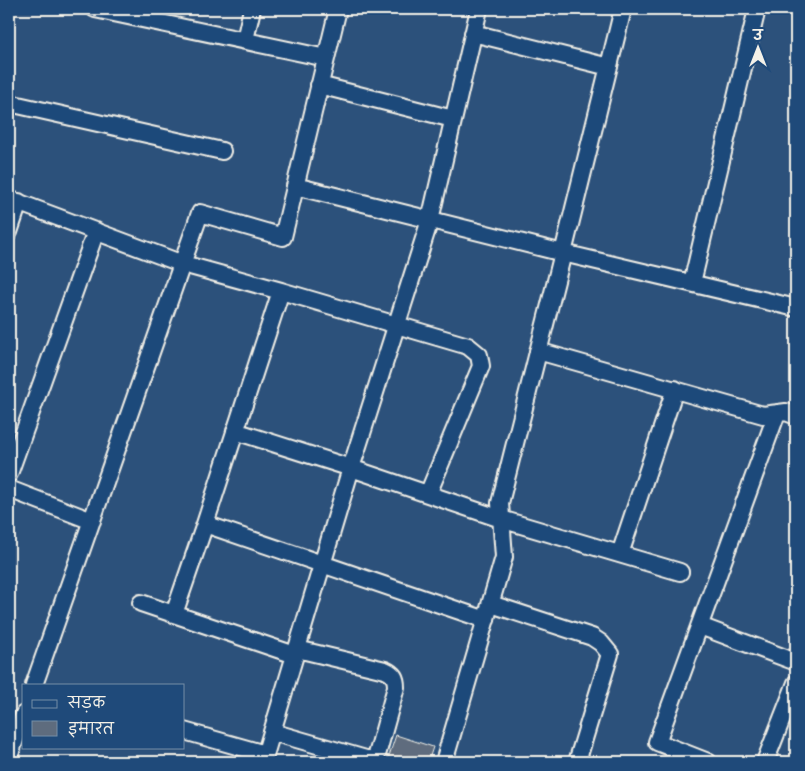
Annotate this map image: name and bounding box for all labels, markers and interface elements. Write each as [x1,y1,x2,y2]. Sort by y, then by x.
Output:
north arrow [732,22,782,72]
text: उ [751,23,764,48]
legend [22,684,185,748]
text: सड़क [67,690,106,716]
text: इमारत [68,716,115,742]

